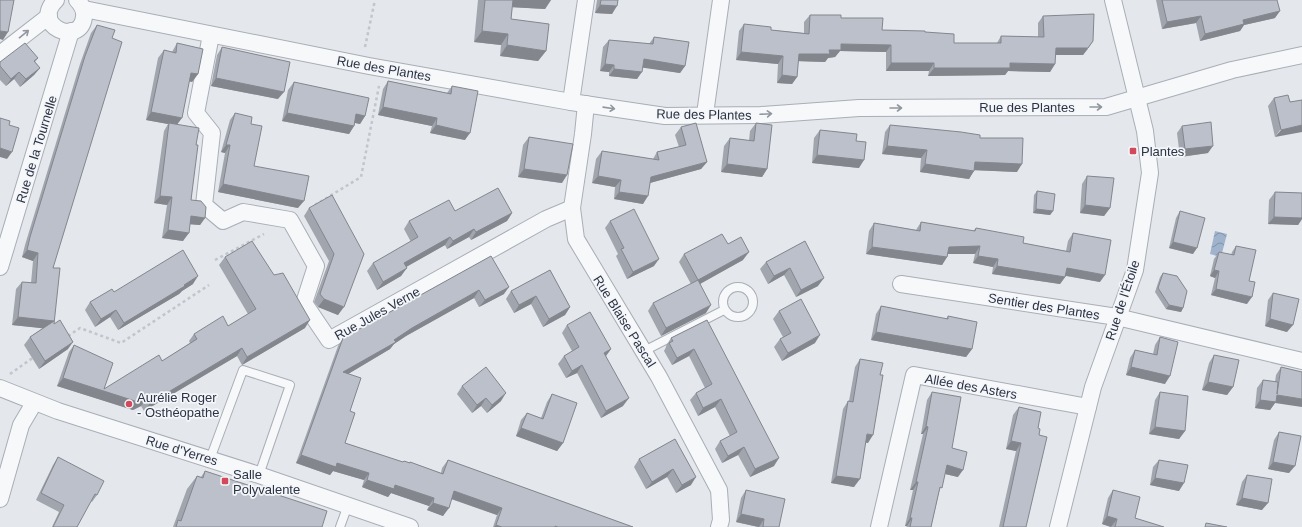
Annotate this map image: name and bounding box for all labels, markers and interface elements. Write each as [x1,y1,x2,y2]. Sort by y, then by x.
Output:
one-way arrow [19,30,29,39]
street label: Rue des Plantes [336,53,433,84]
street label: Rue de la Tournelle [13,93,60,205]
street label: Rue des Plantes [979,100,1075,115]
one-way arrow [1089,103,1102,111]
one-way arrow [602,104,615,112]
one-way arrow [889,104,902,112]
street label: Rue des Plantes [656,106,752,123]
one-way arrow [759,111,772,118]
place label: Plantes [1141,144,1185,159]
marker: Plantes [1128,146,1138,156]
street label: Rue de l'Étoile [1102,258,1142,342]
street label: Rue Blaise Pascal [590,273,659,370]
street label: Rue Jules Verne [332,284,423,343]
street label: Sentier des Plantes [987,290,1101,323]
street label: Allée des Asters [924,371,1019,402]
place label: Aurélie Roger - Osthéopathe [137,390,219,420]
marker: Aurélie Roger - Osthéopathe [124,399,134,409]
street label: Rue d'Yerres [144,432,220,469]
place label: Salle Polyvalente [233,467,300,497]
marker: Salle Polyvalente [220,476,230,486]

